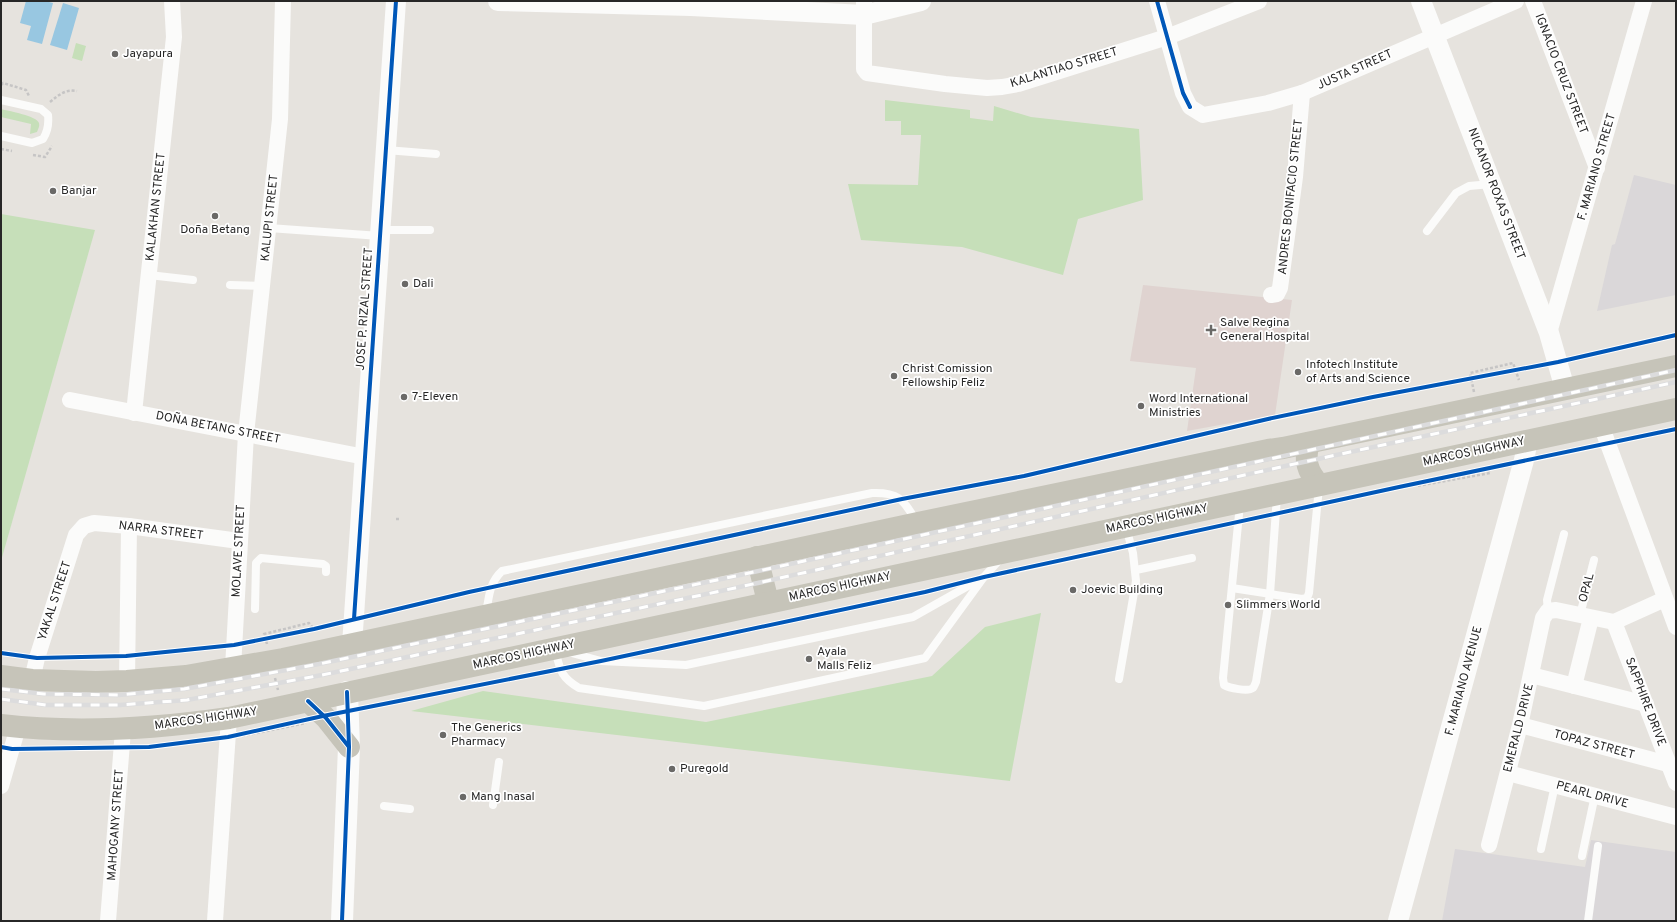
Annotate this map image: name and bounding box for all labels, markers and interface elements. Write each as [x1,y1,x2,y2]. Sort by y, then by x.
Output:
street label: IGNACIO CRUZ STREET [1531,12,1591,136]
street label: KALANTIAO STREET [1008,44,1120,92]
place label: Jayapura [123,46,173,62]
street label: JUSTA STREET [1315,46,1395,94]
marker: Jayapura [110,49,120,59]
street label: F. MARIANO STREET [1574,112,1620,222]
street label: ANDRES BONIFACIO STREET [1275,118,1307,276]
street label: NICANOR ROXAS STREET [1463,126,1529,262]
street label: KALAKHAN STREET [142,152,170,262]
street label: KALUPI STREET [257,174,283,262]
place label: Banjar [61,183,97,199]
marker: Banjar [48,186,58,196]
marker: Doña Betang [210,211,220,221]
place label: Doña Betang [180,222,250,238]
street label: JOSE P. RIZAL STREET [353,247,377,371]
place label: Dali [413,276,433,292]
marker: Dali [400,279,410,289]
place label: Salve Regina General Hospital [1220,315,1309,345]
marker: Salve Regina General Hospital [1205,324,1217,336]
place label: Infotech Institute of Arts and Science [1306,357,1410,387]
place label: Christ Comission Fellowship Feliz [902,361,993,391]
marker: Infotech Institute of Arts and Science [1293,367,1303,377]
marker: Christ Comission Fellowship Feliz [889,371,899,381]
place label: 7-Eleven [412,389,458,405]
place label: Word International Ministries [1149,391,1248,421]
marker: 7-Eleven [399,392,409,402]
marker: Word International Ministries [1136,401,1146,411]
street label: DOÑA BETANG STREET [154,408,282,448]
street label: MARCOS HIGHWAY [1421,433,1527,471]
street label: MARCOS HIGHWAY [1104,500,1210,538]
street label: MOLAVE STREET [229,504,249,598]
street label: NARRA STREET [118,518,204,544]
street label: YAKAL STREET [35,559,75,643]
street label: MARCOS HIGHWAY [787,568,893,606]
street label: OPAL [1575,571,1599,604]
place label: Joevic Building [1081,582,1163,598]
marker: Joevic Building [1068,585,1078,595]
place label: Slimmers World [1236,597,1320,613]
marker: Slimmers World [1223,600,1233,610]
street label: F. MARIANO AVENUE [1442,624,1486,738]
street label: MARCOS HIGHWAY [471,636,577,674]
place label: Ayala Malls Feliz [817,644,872,674]
marker: Ayala Malls Feliz [804,654,814,664]
street label: SAPPHIRE DRIVE [1621,655,1669,749]
street label: EMERALD DRIVE [1500,682,1538,774]
street label: MARCOS HIGHWAY [153,704,259,734]
place label: The Generics Pharmacy [451,720,522,750]
street label: TOPAZ STREET [1552,726,1636,764]
marker: The Generics Pharmacy [438,730,448,740]
place label: Puregold [680,761,729,777]
marker: Puregold [667,764,677,774]
street label: MAHOGANY STREET [104,769,128,881]
street label: PEARL DRIVE [1554,778,1630,812]
place label: Mang Inasal [471,789,535,805]
marker: Mang Inasal [458,792,468,802]

